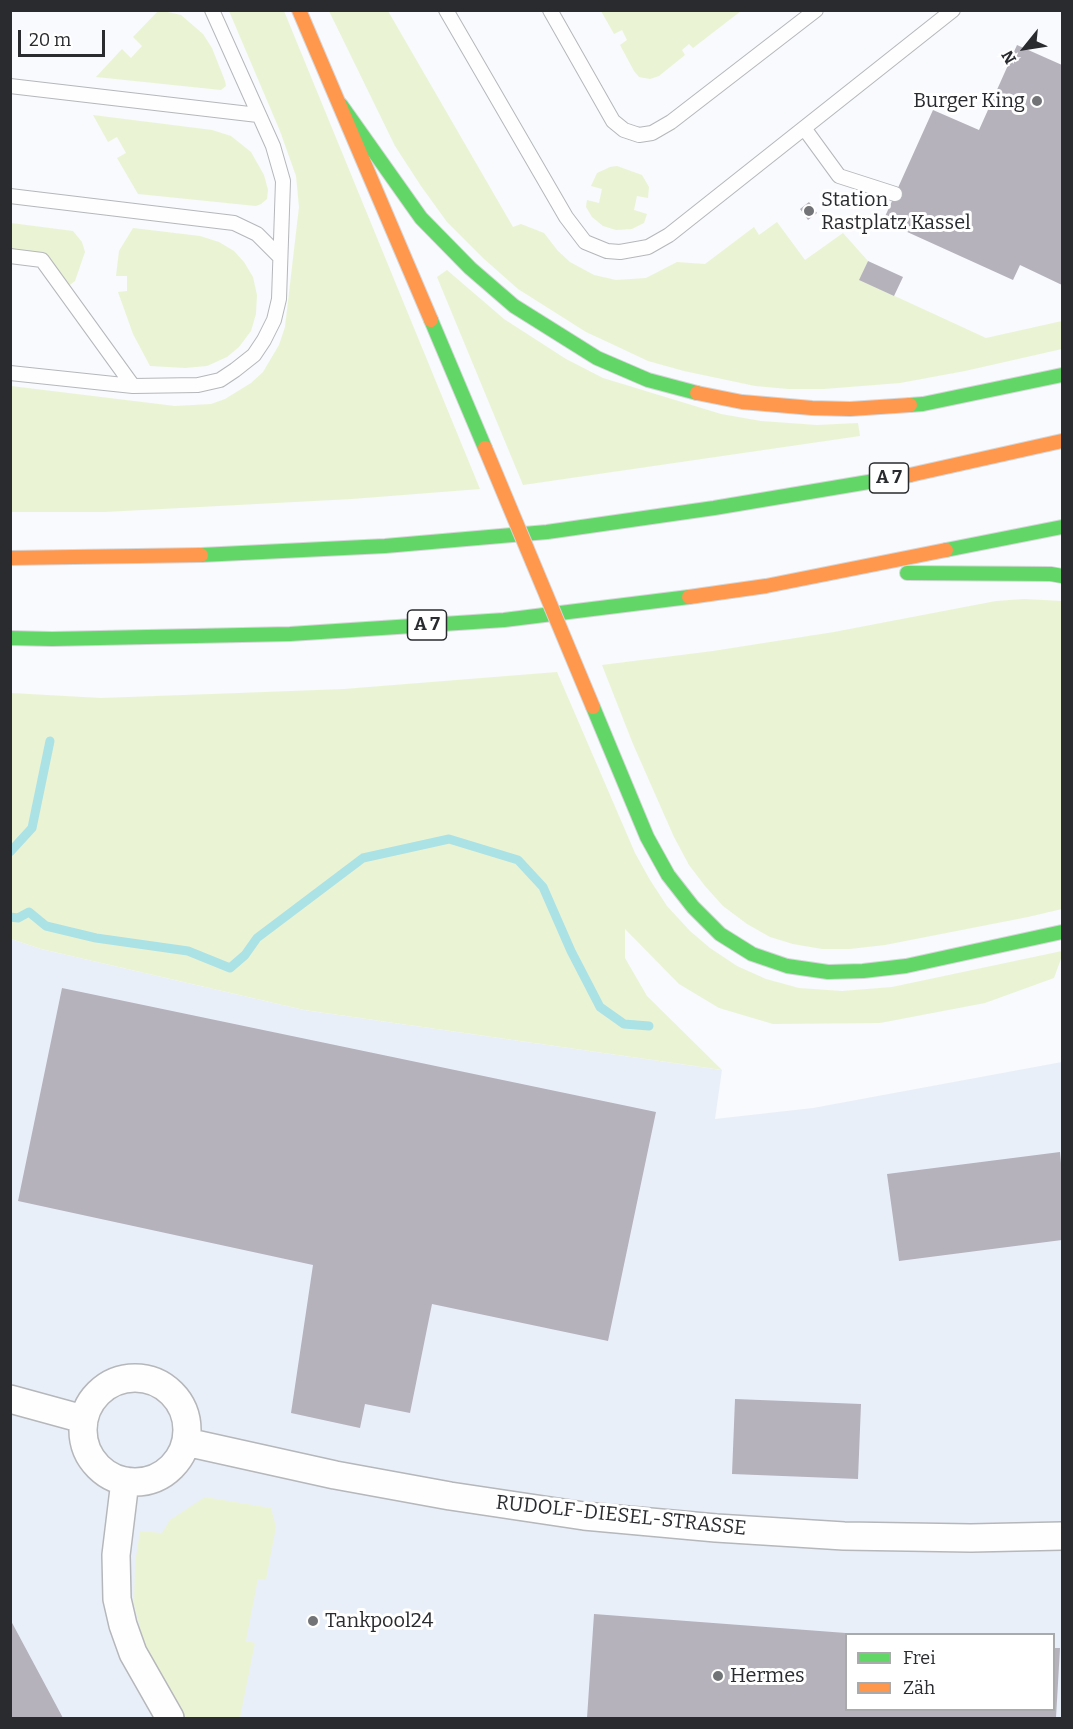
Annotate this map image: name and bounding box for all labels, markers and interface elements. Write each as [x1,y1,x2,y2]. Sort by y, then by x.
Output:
scale bar [21,18,108,56]
north arrow [995,18,1055,78]
text: 20 m [29,29,71,51]
text: N [998,47,1020,67]
place label: Burger King [913,89,1025,113]
marker: Burger King [1030,94,1044,108]
place label: Station Rastplatz Kassel [821,188,971,235]
marker: Station Rastplatz Kassel [802,204,816,218]
road number: A 7 [870,463,908,493]
road number: A 7 [408,610,446,640]
street label: RUDOLF-DIESEL-STRASSE [494,1491,748,1541]
place label: Tankpool24 [325,1609,433,1633]
marker: Tankpool24 [306,1614,320,1628]
legend [845,1633,1055,1711]
text: Frei [903,1647,936,1669]
place label: Hermes [730,1664,805,1688]
marker: Hermes [711,1669,725,1683]
text: Zäh [903,1677,935,1699]

